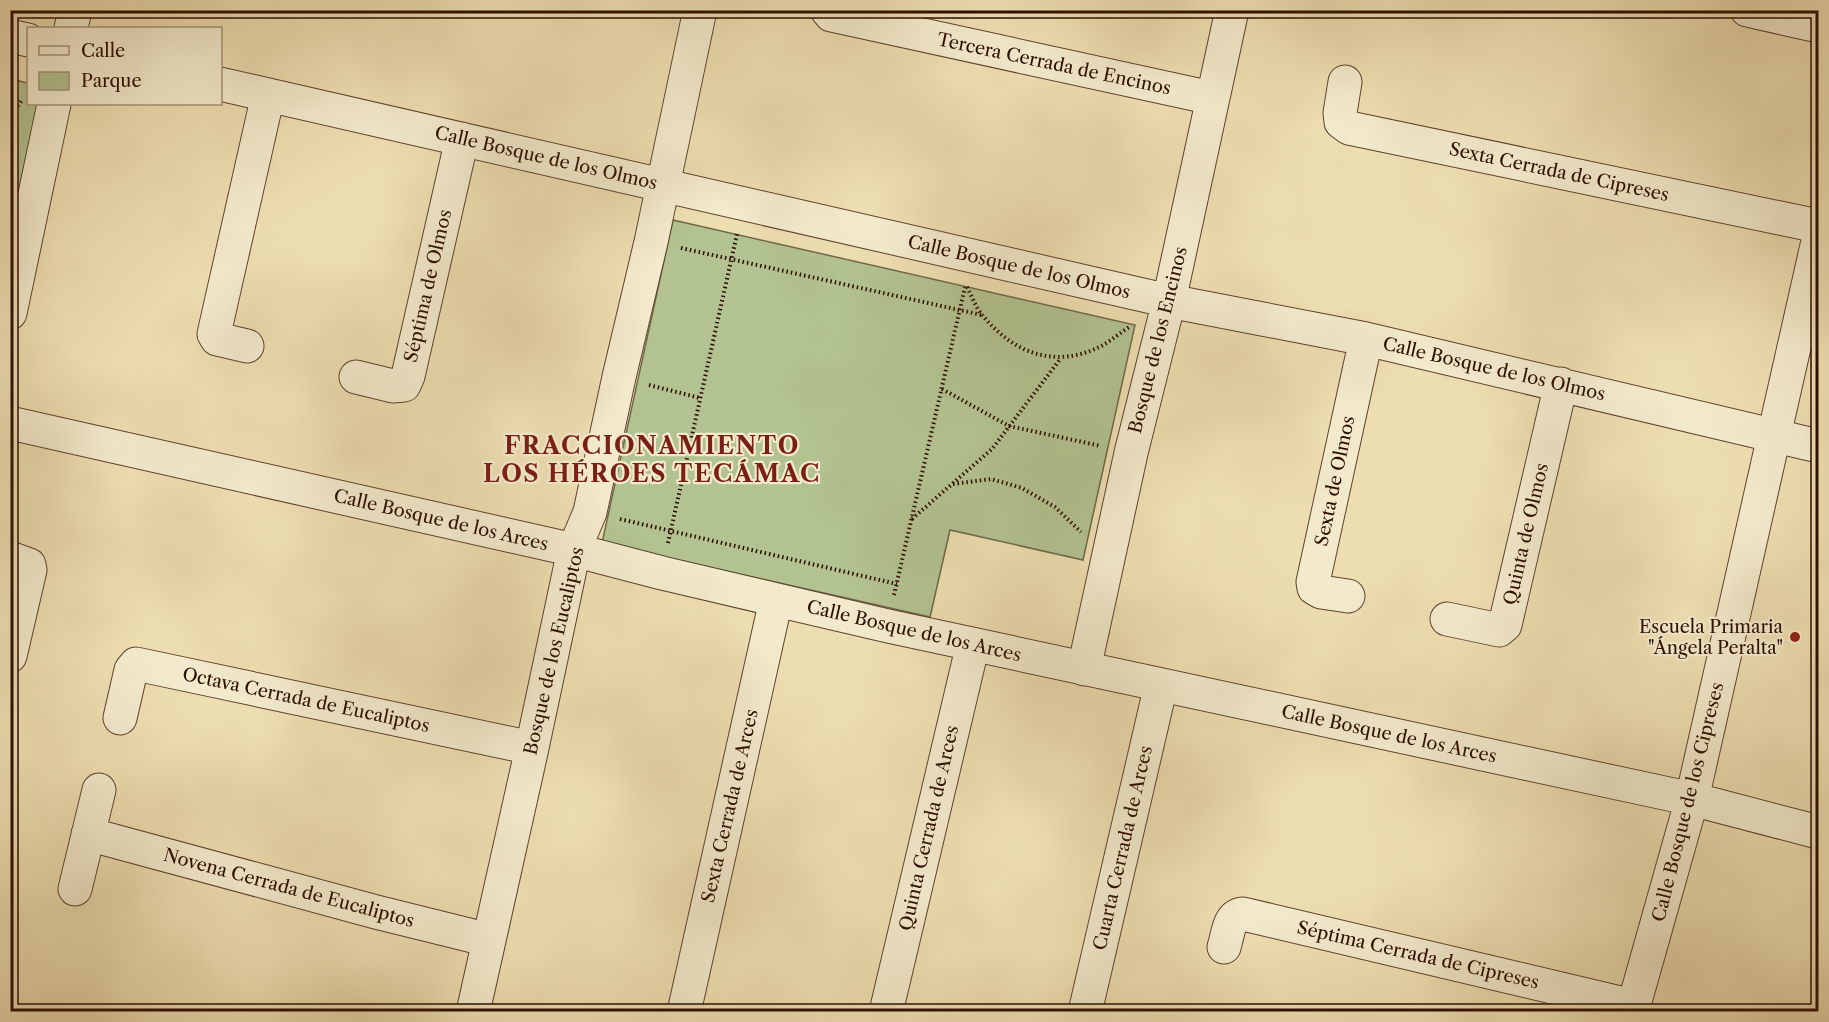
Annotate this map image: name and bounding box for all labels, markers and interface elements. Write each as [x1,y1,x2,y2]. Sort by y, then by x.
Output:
legend [27,27,222,105]
street label: Tercera Cerrada de Encinos [935,28,1173,100]
text: Calle [81,40,125,62]
text: Parque [81,70,142,92]
street label: Calle Bosque de los Olmos [433,122,659,194]
street label: Sexta Cerrada de Cipreses [1447,138,1671,206]
street label: Séptima de Olmos [400,207,456,365]
street label: Calle Bosque de los Olmos [906,231,1132,303]
street label: Bosque de los Encinos [1124,244,1192,436]
street label: Calle Bosque de los Olmos [1381,333,1607,405]
street label: Sexta de Olmos [1310,414,1360,548]
district label: FRACCIONAMIENTO LOS HÉROES TECÁMAC [483,431,821,488]
street label: Quinta de Olmos [1499,461,1553,607]
street label: Calle Bosque de los Arces [332,485,550,555]
street label: Bosque de los Eucaliptos [519,545,589,757]
street label: Calle Bosque de los Arces [805,596,1023,666]
place label: Escuela Primaria "Ángela Peralta" [1639,616,1784,659]
marker: Escuela Primaria "Ángela Peralta" [1788,630,1802,644]
street label: Octava Cerrada de Eucaliptos [180,663,432,737]
street label: Calle Bosque de los Cipreses [1648,680,1728,924]
street label: Calle Bosque de los Arces [1279,700,1499,768]
street label: Sexta Cerrada de Arces [697,707,763,905]
street label: Quinta Cerrada de Arces [895,723,963,933]
street label: Cuarta Cerrada de Arces [1089,744,1157,952]
street label: Novena Cerrada de Eucaliptos [161,844,417,932]
street label: Séptima Cerrada de Cipreses [1295,916,1541,994]

